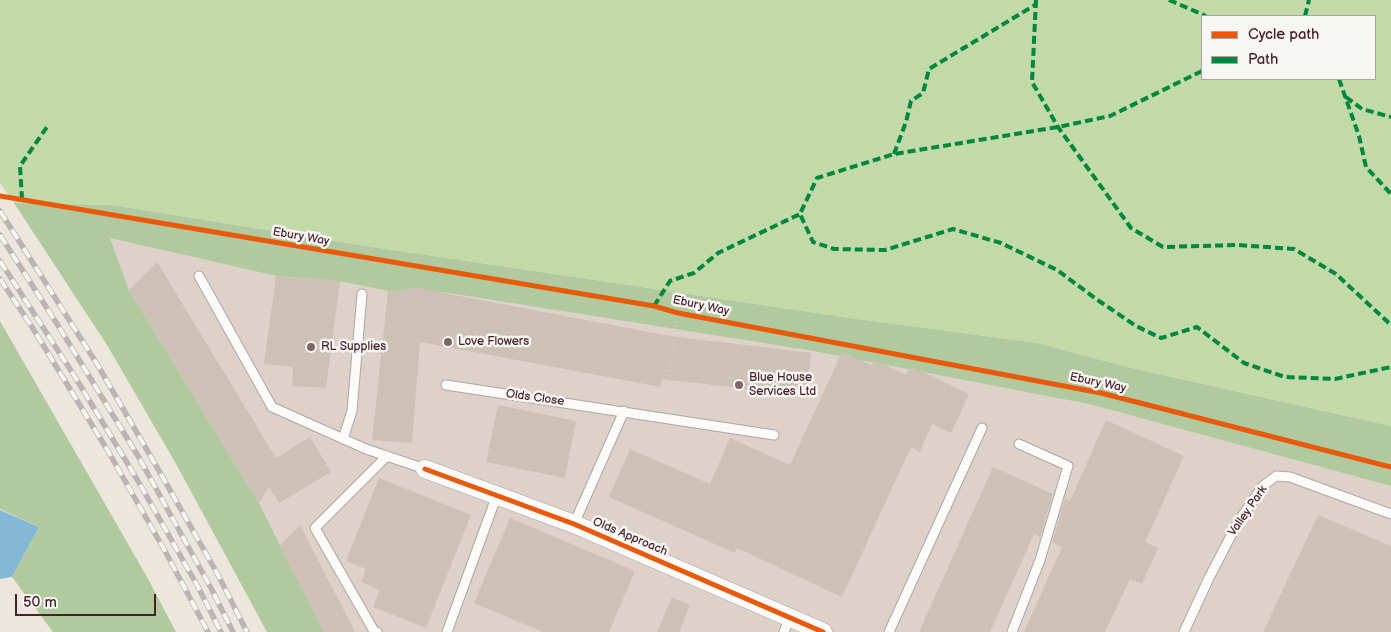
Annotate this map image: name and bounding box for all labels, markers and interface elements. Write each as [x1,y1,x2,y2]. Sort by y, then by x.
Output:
legend [1201,15,1376,80]
text: Cycle path [1248,25,1319,44]
text: Path [1248,50,1278,69]
street label: Ebury Way [272,225,330,249]
street label: Ebury Way [671,293,731,319]
place label: Love Flowers [458,335,529,349]
marker: Love Flowers [442,336,454,348]
place label: RL Supplies [321,340,386,354]
marker: RL Supplies [305,341,317,353]
street label: Ebury Way [1068,370,1128,396]
place label: Blue House Services Ltd [749,371,816,399]
marker: Blue House Services Ltd [733,379,745,391]
street label: Olds Close [505,387,565,409]
street label: Valley Park [1225,483,1271,539]
street label: Olds Approach [590,515,670,559]
scale bar [18,584,159,616]
text: 50 m [23,593,57,612]

